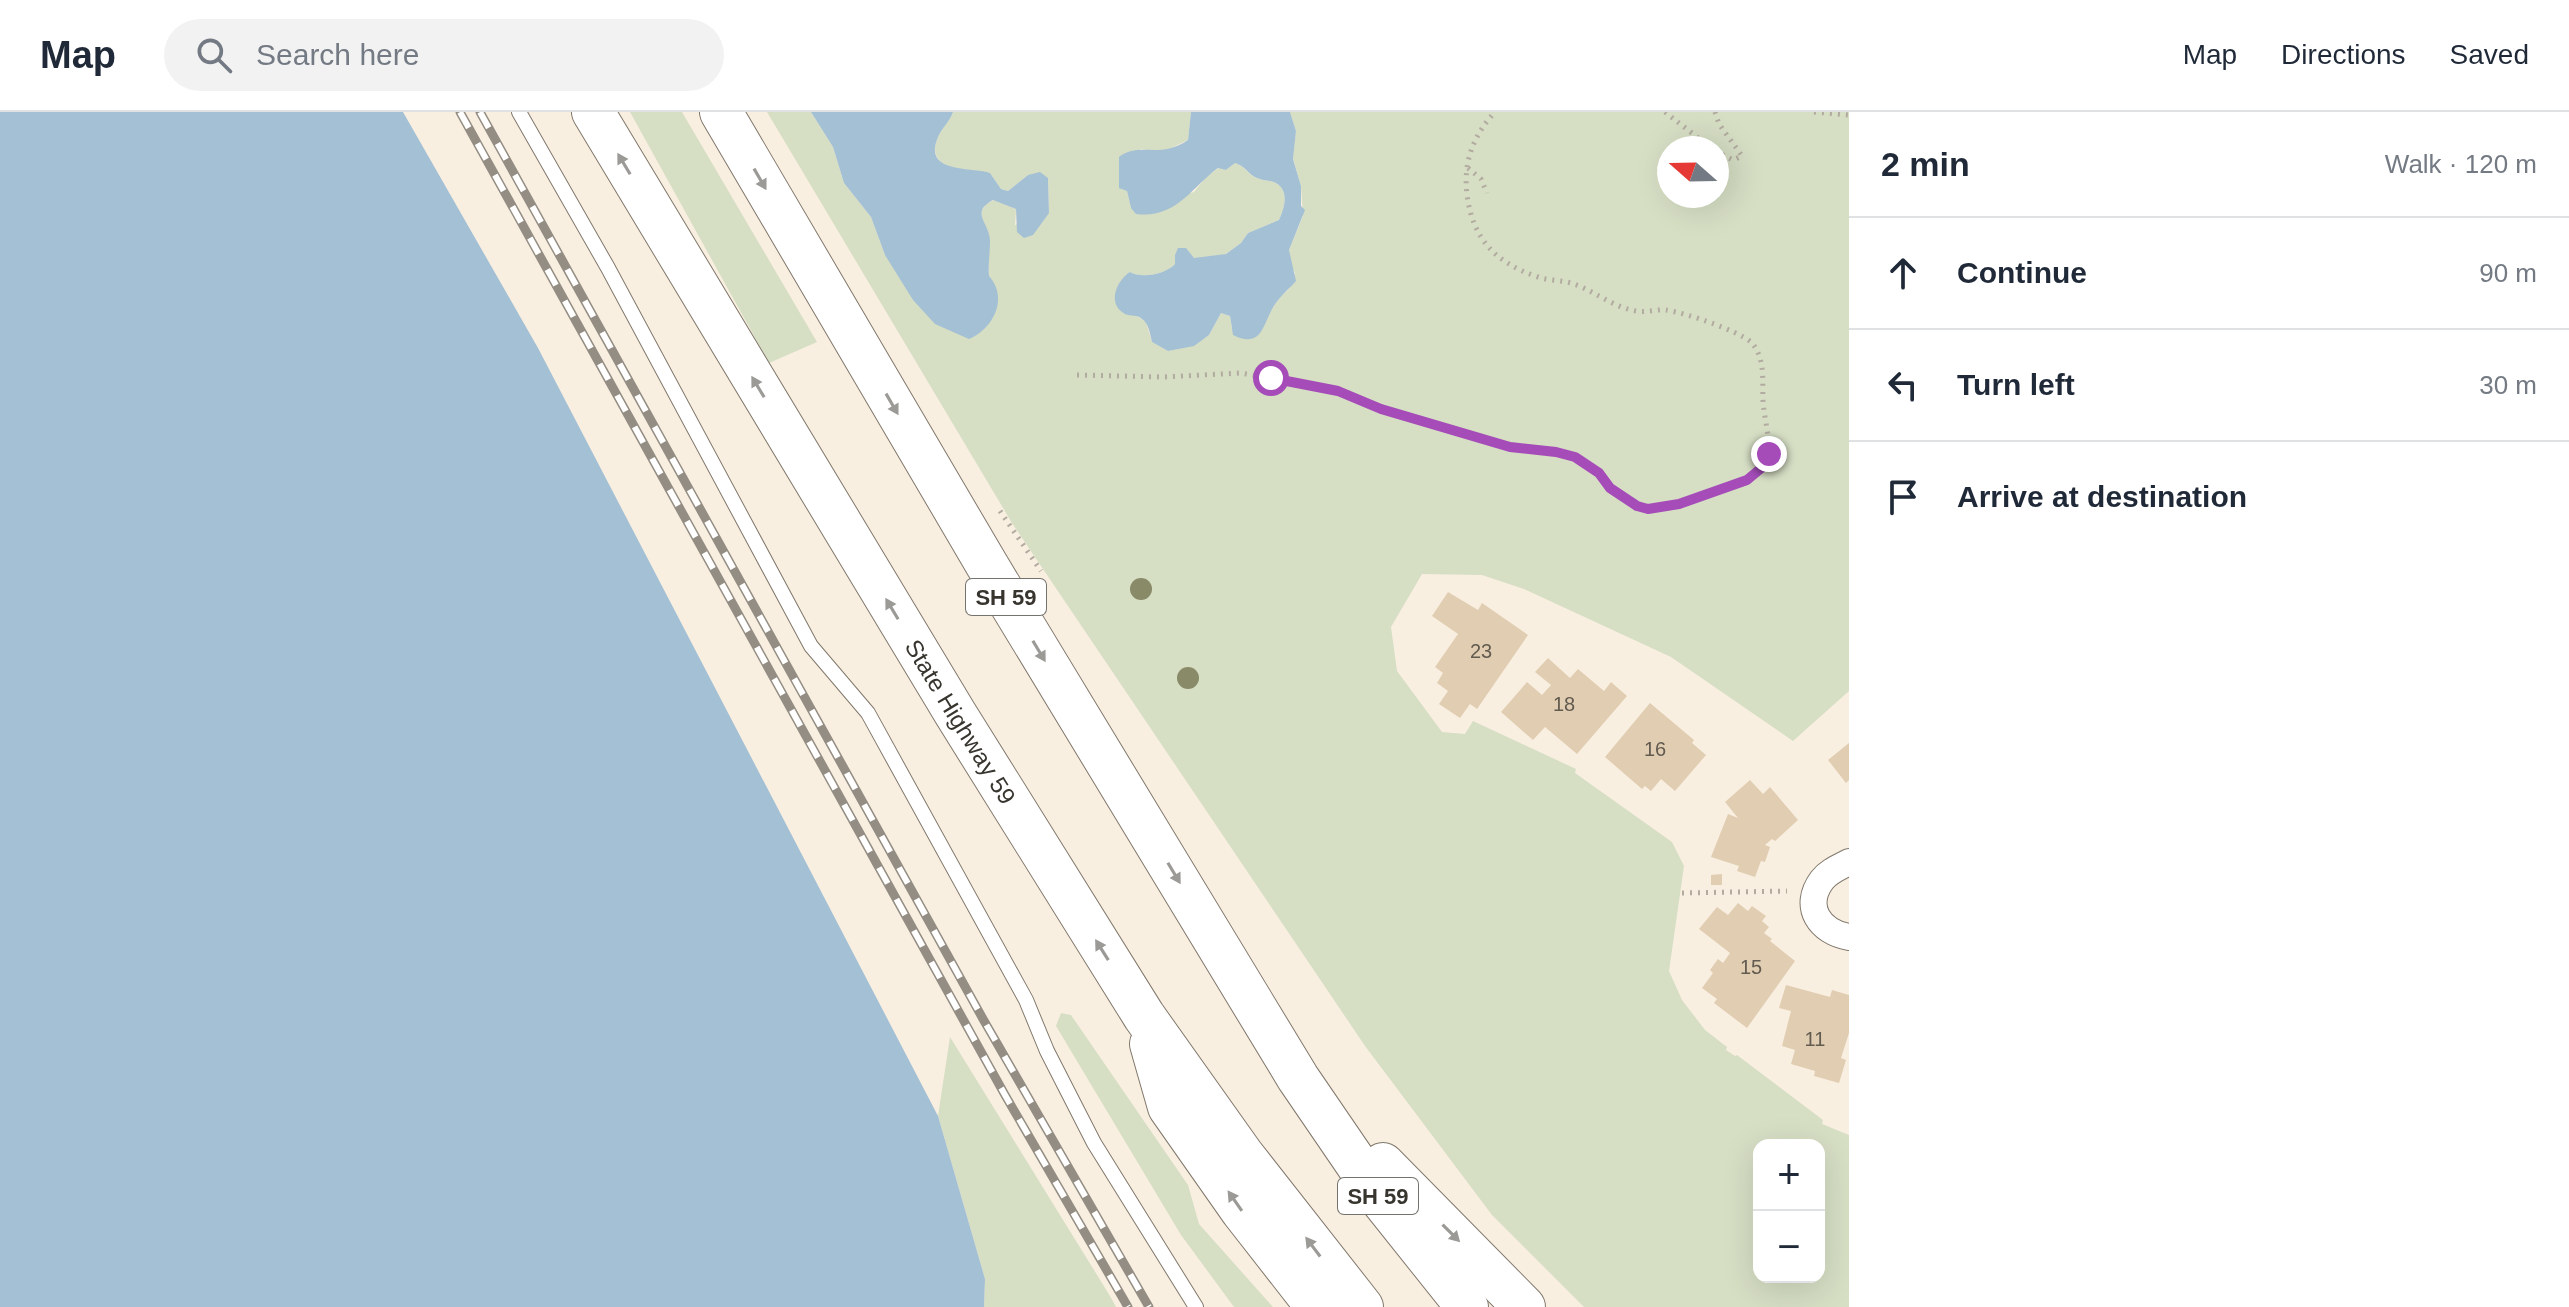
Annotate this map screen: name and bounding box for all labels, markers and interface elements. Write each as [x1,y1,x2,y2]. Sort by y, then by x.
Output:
search box [164,19,724,91]
icon: search [192,33,236,77]
text: Map [40,34,116,76]
text: Search here [256,38,419,71]
text: Map [2183,39,2237,70]
text: Directions [2281,39,2406,70]
text: Saved [2450,39,2529,70]
north arrow [1657,136,1729,208]
text: 2 min [1881,145,1970,183]
text: Walk · 120 m [2385,149,2537,179]
one-way arrow [617,153,631,175]
one-way arrow [753,168,767,190]
icon: ahead [1881,251,1925,295]
text: Continue [1957,256,2087,289]
text: 90 m [2479,258,2537,288]
route start [1253,360,1289,396]
icon: left [1881,363,1925,407]
text: Turn left [1957,368,2075,401]
text: 30 m [2479,370,2537,400]
one-way arrow [751,376,765,398]
one-way arrow [884,393,898,415]
route end [1751,436,1787,472]
icon: arrive [1881,475,1925,519]
text: Arrive at destination [1957,480,2247,513]
road number: SH 59 [966,579,1046,615]
one-way arrow [885,598,899,620]
street label: State Highway 59 [900,634,1022,809]
one-way arrow [1032,640,1046,662]
house number: 23 [1470,640,1492,662]
house number: 18 [1553,693,1575,715]
house number: 16 [1644,738,1666,760]
one-way arrow [1167,862,1181,884]
one-way arrow [1096,939,1110,961]
house number: 15 [1740,956,1762,978]
house number: 11 [1805,1028,1825,1050]
map controls [1753,1139,1825,1283]
button: + [1753,1139,1825,1211]
road number: SH 59 [1338,1178,1418,1214]
one-way arrow [1227,1190,1243,1212]
button: − [1753,1211,1825,1283]
one-way arrow [1441,1223,1460,1242]
one-way arrow [1306,1236,1322,1257]

